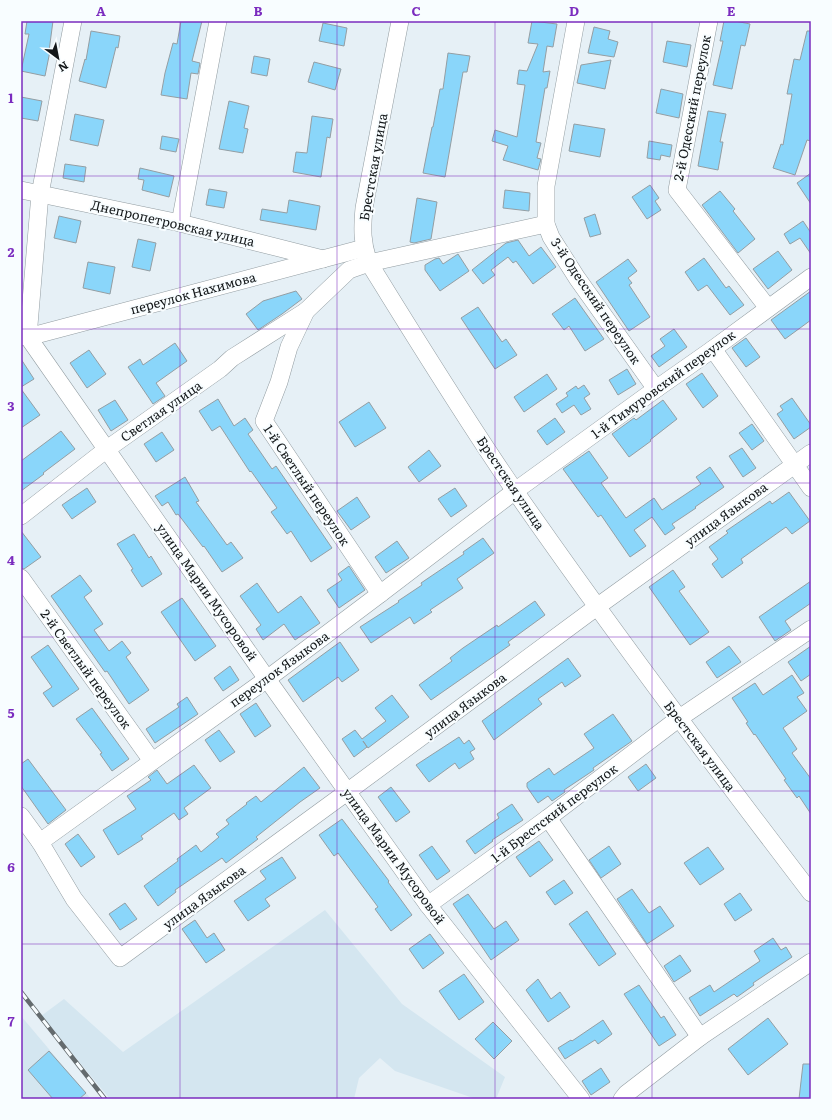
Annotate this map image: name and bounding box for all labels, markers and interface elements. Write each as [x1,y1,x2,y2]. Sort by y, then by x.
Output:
text: A [96,1,106,20]
text: B [254,1,263,20]
text: C [411,1,421,20]
text: D [569,1,579,20]
text: E [727,1,736,20]
street label: 2-й Одесский переулок [668,33,715,183]
north arrow [38,38,78,78]
text: N [56,58,72,77]
text: 1 [8,88,14,107]
street label: Брестская улица [354,112,391,222]
street label: Днепропетровская улица [90,194,257,251]
street label: 3-й Одесский переулок [547,234,646,368]
text: 2 [8,242,15,261]
street label: переулок Нахимова [128,267,258,318]
street label: 1-й Тимуровский переулок [587,325,739,442]
street label: Светлая улица [116,375,205,446]
text: 3 [7,396,15,415]
street label: 1-й Светлый переулок [260,420,355,549]
street label: Брестская улица [473,432,550,533]
street label: улица Языкова [680,477,771,550]
street label: улица Марии Мусоровой [153,519,262,665]
text: 4 [7,550,15,569]
street label: 2-й Светлый переулок [36,605,137,733]
street label: переулок Языкова [225,626,332,711]
street label: улица Языкова [420,667,510,742]
street label: Брестская улица [660,696,741,795]
text: 5 [7,703,15,722]
street label: 1-й Брестский переулок [486,758,621,867]
street label: улица Марии Мусоровой [338,784,450,928]
text: 6 [7,857,15,876]
street label: улица Языкова [158,860,249,933]
text: 7 [7,1011,15,1030]

